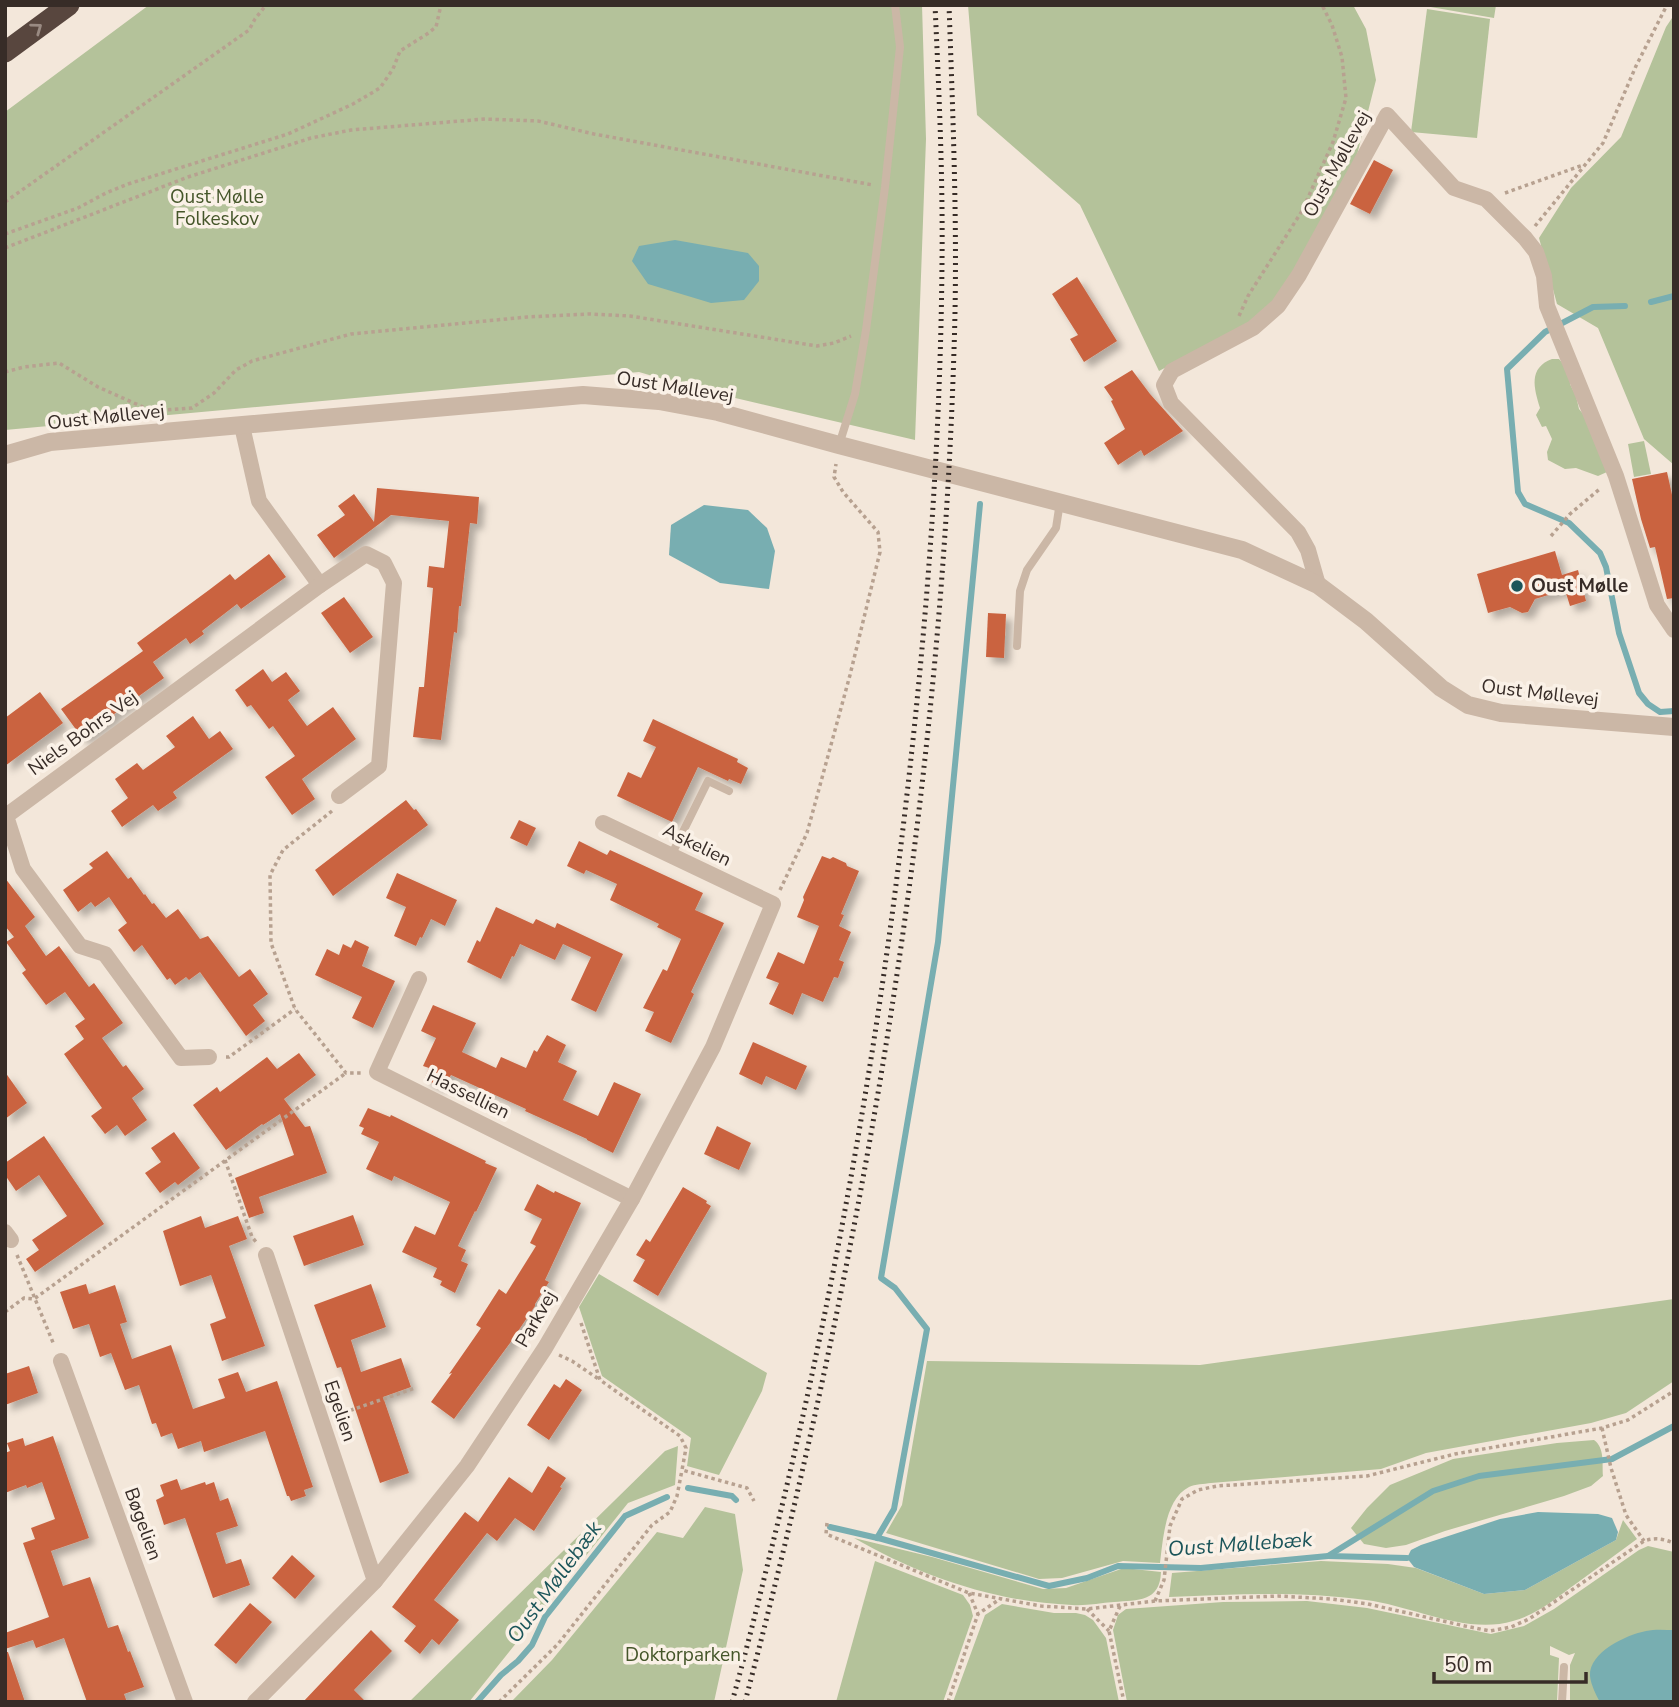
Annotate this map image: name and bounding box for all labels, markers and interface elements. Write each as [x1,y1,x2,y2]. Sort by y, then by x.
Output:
one-way arrow [29,24,42,37]
street label: Oust Møllevej [1297,106,1377,222]
park label: Oust Mølle Folkeskov [170,184,264,232]
street label: Oust Møllevej [615,365,735,409]
street label: Oust Møllevej [46,398,166,436]
place label: Oust Mølle [1531,573,1628,599]
marker: Oust Mølle [1509,578,1525,594]
street label: Oust Møllevej [1480,673,1600,713]
street label: Niels Bohrs Vej [23,684,143,782]
street label: Askelien [658,817,736,873]
street label: Hassellien [422,1063,514,1125]
street label: Parkvej [509,1286,563,1352]
street label: Egelien [317,1377,363,1445]
street label: Bøgelien [118,1484,168,1564]
water label: Oust Møllebæk [500,1515,608,1649]
water label: Oust Møllebæk [1167,1525,1314,1563]
scale bar [1434,1640,1586,1684]
park label: Doktorparken [625,1642,741,1668]
text: 50 m [1444,1651,1493,1679]

